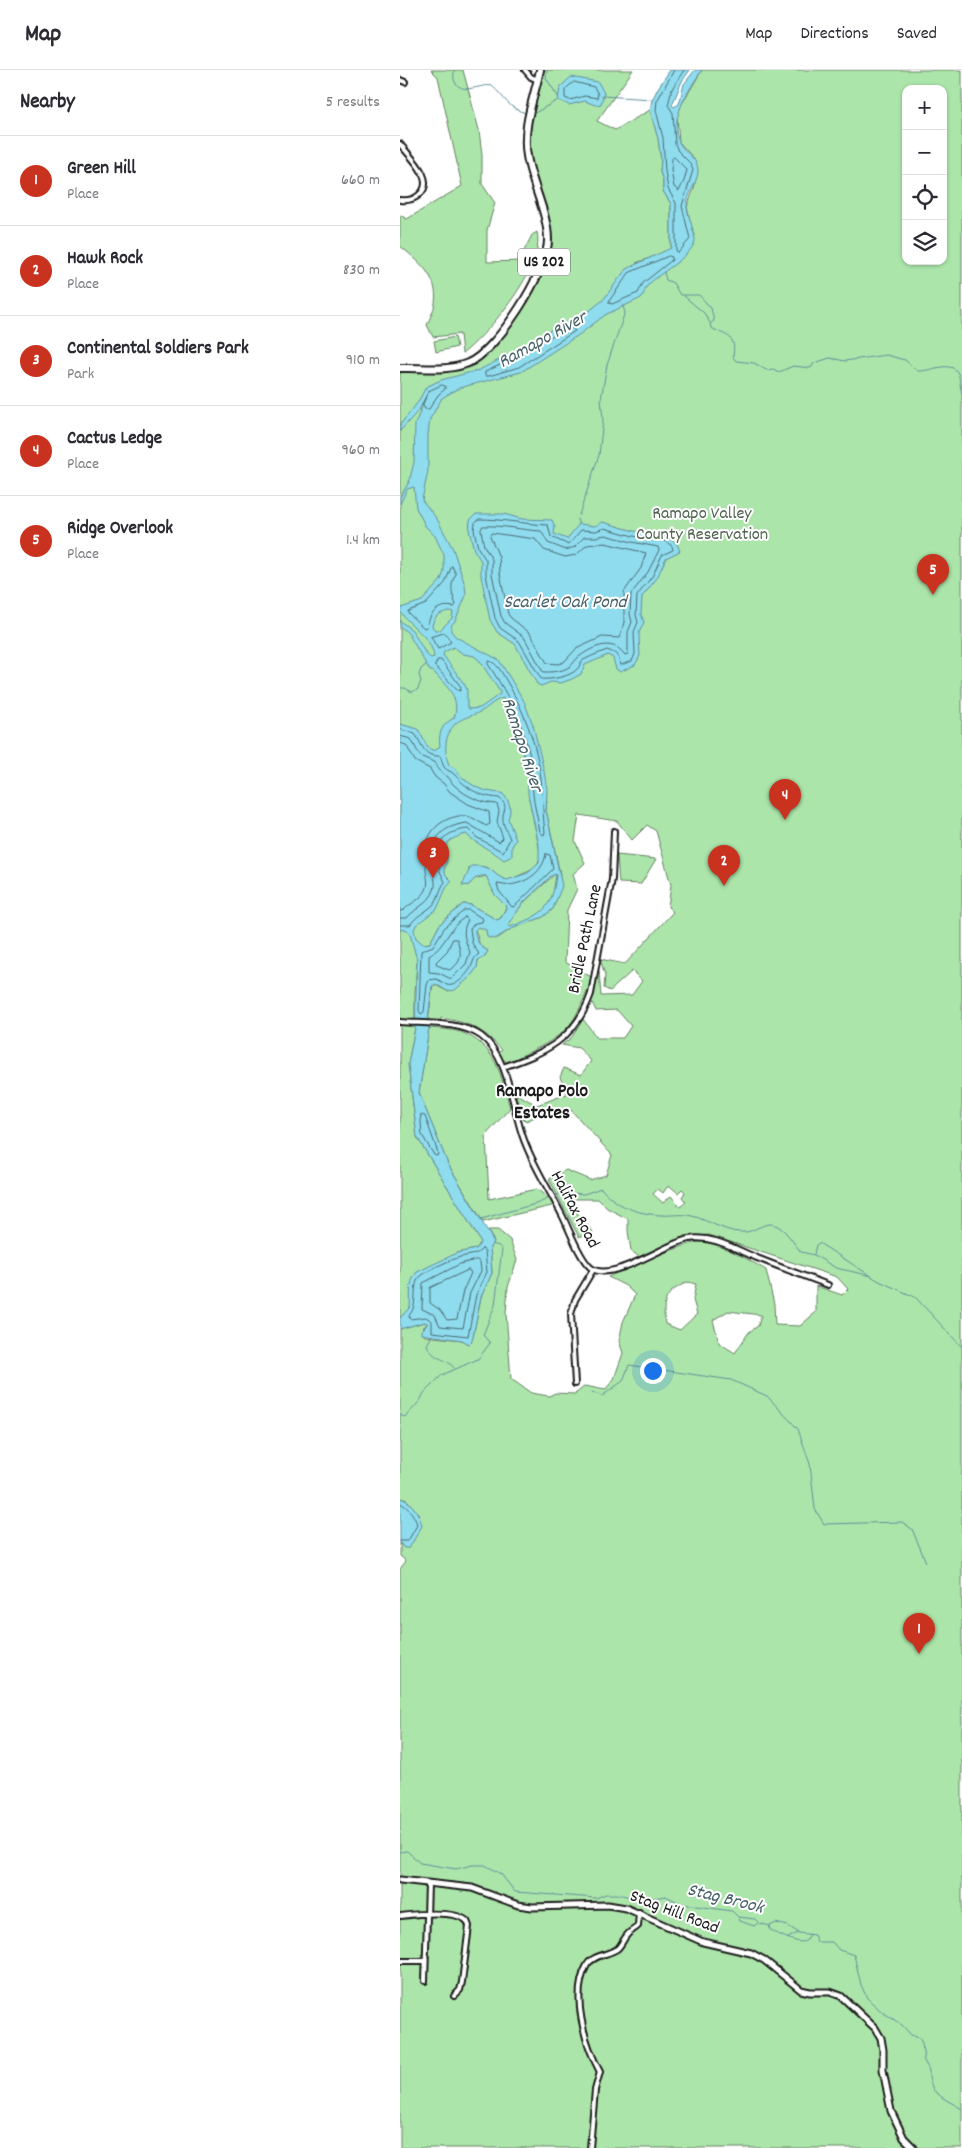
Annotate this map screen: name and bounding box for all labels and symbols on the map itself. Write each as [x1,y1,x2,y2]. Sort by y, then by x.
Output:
road number: US 202 [518,248,570,276]
water label: Ramapo River [494,305,594,377]
park label: Ramapo Valley County Reservation [636,502,768,548]
pin: 5 [917,554,949,595]
water label: Scarlet Oak Pond [504,590,629,617]
water label: Ramapo River [493,694,550,798]
pin: 4 [769,779,801,820]
pin: 3 [417,837,449,878]
pin: 2 [708,845,740,886]
street label: Bridle Path Lane [562,882,610,996]
district label: Ramapo Polo Estates [496,1079,588,1128]
street label: Halifax Road [543,1167,605,1253]
your location [640,1358,666,1384]
pin: 1 [903,1613,935,1654]
water label: Stag Brook [684,1877,768,1923]
street label: Stag Hill Road [626,1885,722,1941]

